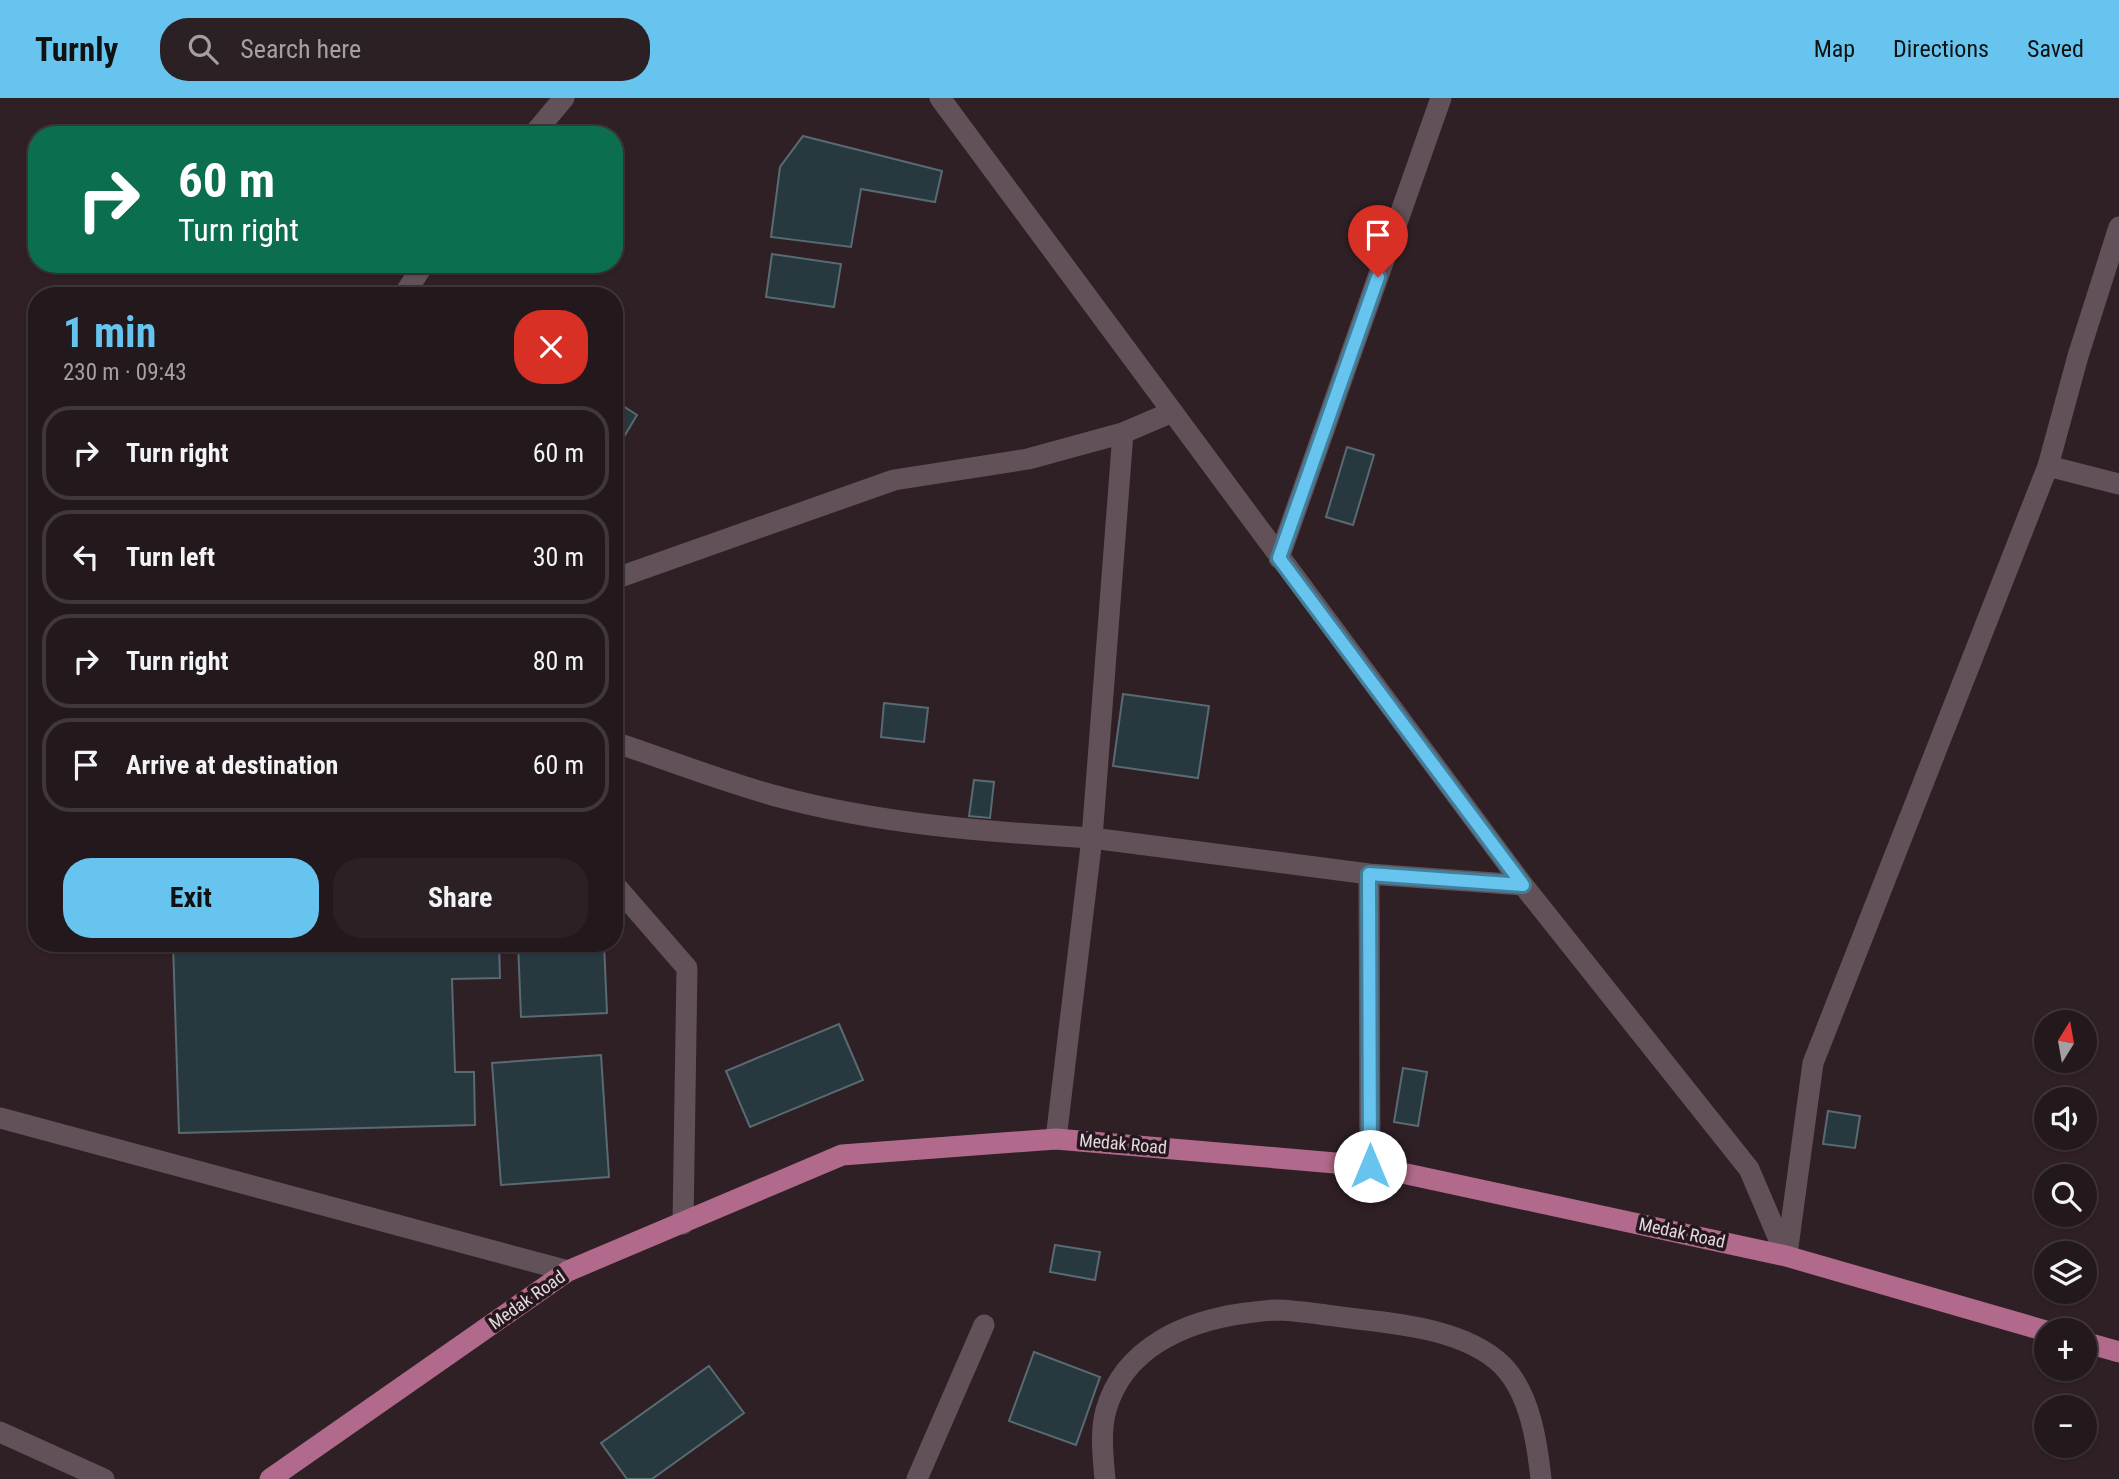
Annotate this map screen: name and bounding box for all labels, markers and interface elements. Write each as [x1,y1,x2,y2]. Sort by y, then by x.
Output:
search box [160,18,650,81]
text: Turnly [35,30,118,69]
icon: search [184,30,222,68]
text: Search here [240,34,361,64]
text: Map [1814,35,1855,63]
text: Directions [1893,35,1989,63]
text: Saved [2027,35,2084,63]
text: 60 m [178,152,275,209]
icon: right [63,154,154,245]
pin [1348,205,1408,277]
text: Turn right [178,211,299,249]
icon: arrive [1359,216,1397,254]
text: 1 min [63,308,156,357]
button: close [514,310,588,384]
text: 230 m · 09:43 [63,359,187,386]
icon: right [67,434,105,472]
text: Turn right [126,438,228,468]
text: 60 m [533,438,584,468]
icon: left [67,538,105,576]
text: Turn left [126,542,215,572]
text: 30 m [533,542,584,572]
icon: right [67,642,105,680]
text: Turn right [126,646,228,676]
text: 80 m [533,646,584,676]
icon: arrive [67,746,105,784]
text: Arrive at destination [126,750,338,780]
text: 60 m [533,750,584,780]
button: Exit [63,858,319,938]
button: Share [333,858,588,938]
north arrow [2034,1010,2096,1073]
map controls [2034,1010,2097,1458]
button: sound [2034,1087,2097,1150]
street label: Medak Road [1078,1129,1168,1158]
position arrow [1333,1129,1407,1203]
button: search [2034,1164,2097,1227]
street label: Medak Road [1637,1213,1727,1252]
button: layers [2034,1241,2097,1304]
street label: Medak Road [485,1266,569,1333]
button: + [2034,1318,2097,1381]
button: − [2034,1395,2097,1458]

